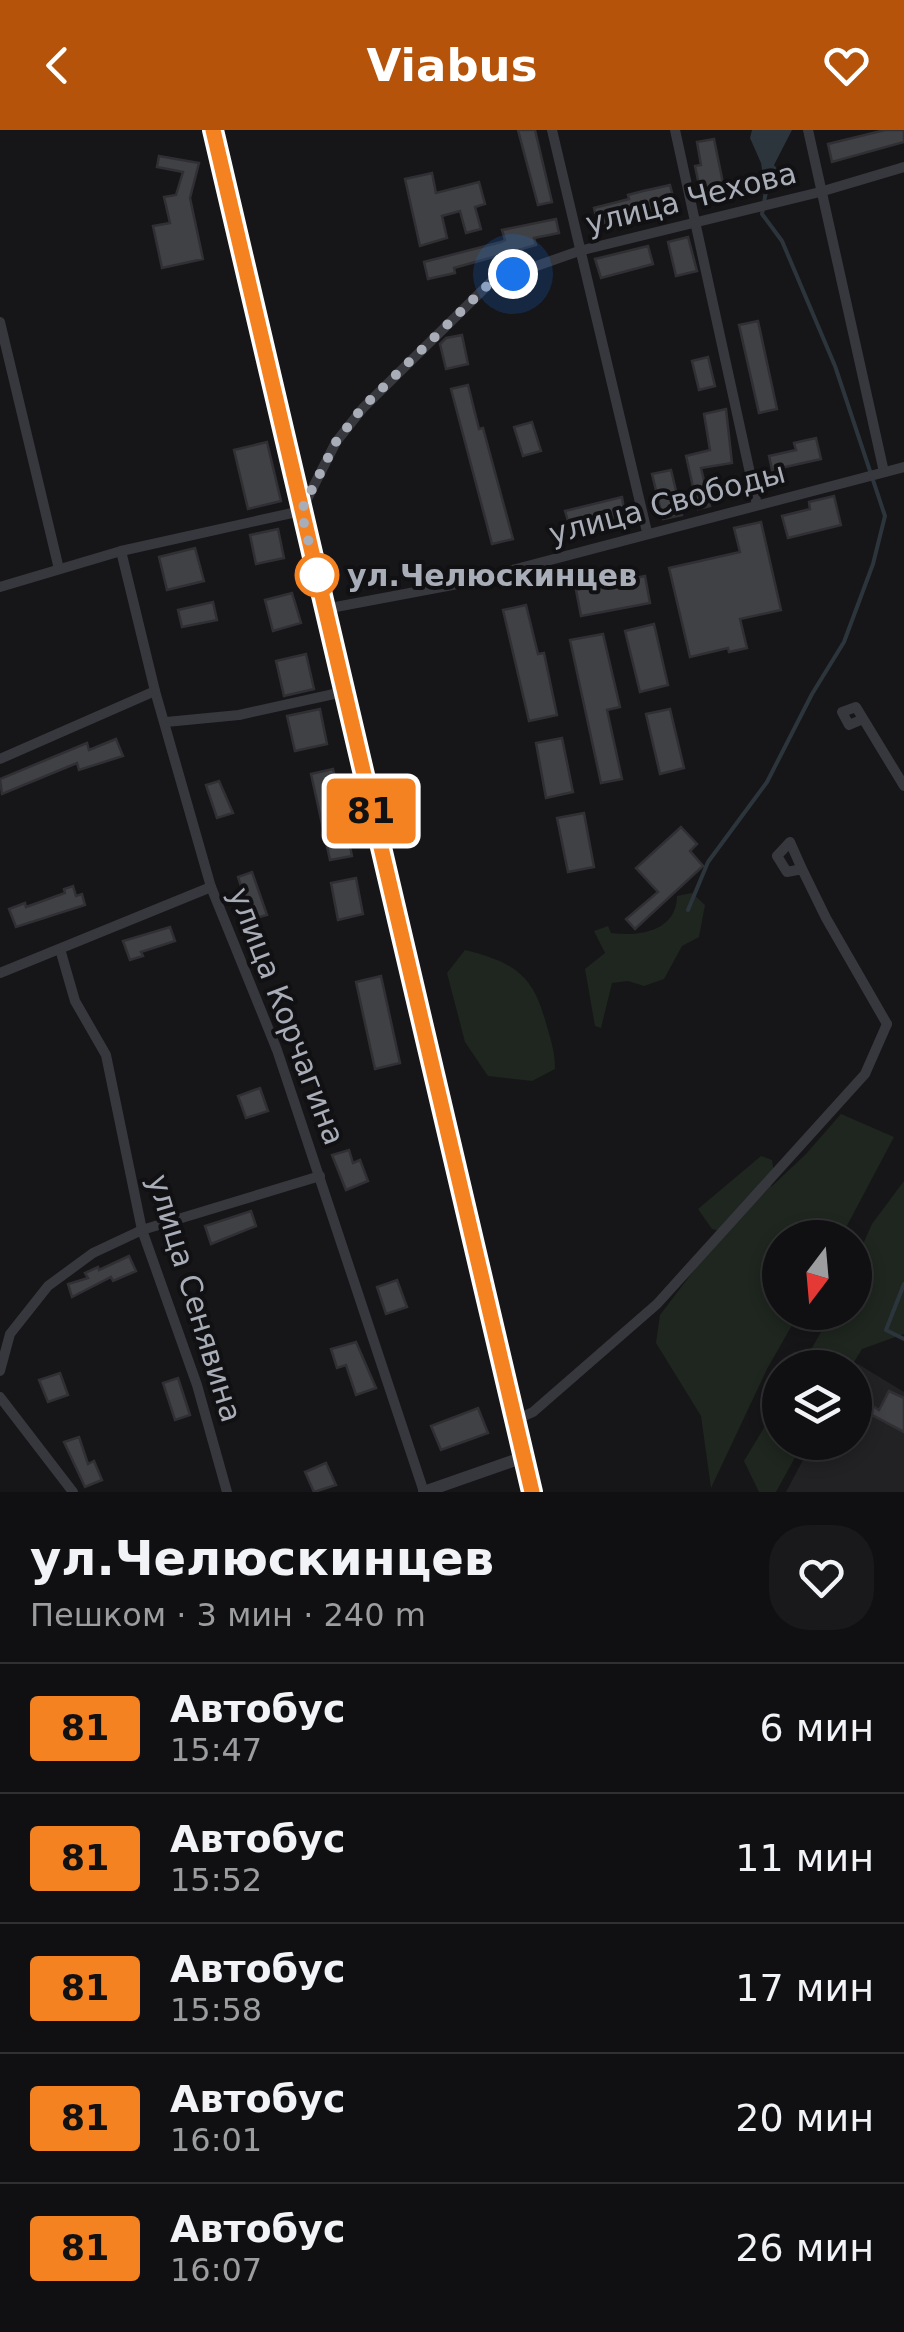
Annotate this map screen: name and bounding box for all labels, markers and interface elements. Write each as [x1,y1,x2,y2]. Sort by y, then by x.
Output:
icon: back [30,38,85,93]
icon: heart [819,38,874,93]
text: Viabus [367,39,537,92]
street label: улица Чехова [582,155,800,241]
your location [488,249,538,299]
street label: улица Свободы [545,455,789,551]
marker: ул.Челюскинцев [296,554,338,596]
place label: ул.Челюскинцев [347,558,637,593]
line badge: 81 [326,778,416,844]
text: 81 [347,791,395,831]
street label: улица Корчагина [222,882,352,1150]
street label: улица Сенявина [141,1170,249,1426]
north arrow [762,1220,872,1330]
map controls [762,1220,872,1460]
button: layers [762,1350,872,1460]
button: heart [769,1525,874,1630]
text: ул.Челюскинцев [30,1530,494,1586]
text: Пешком · 3 мин · 240 m [30,1596,426,1634]
text: Автобус [170,1687,345,1731]
text: 6 мин [760,1706,874,1750]
text: 81 [61,1708,109,1748]
text: 15:47 [170,1731,262,1769]
text: Автобус [170,1817,345,1861]
text: 11 мин [735,1836,874,1880]
text: 81 [61,1838,109,1878]
text: 15:52 [170,1861,262,1899]
text: Автобус [170,1947,345,1991]
text: 17 мин [735,1966,874,2010]
text: 81 [61,1968,109,2008]
text: 15:58 [170,1991,262,2029]
text: Автобус [170,2077,345,2121]
text: 20 мин [735,2096,874,2140]
text: 81 [61,2098,109,2138]
text: 16:01 [170,2121,262,2159]
text: Автобус [170,2207,345,2251]
text: 26 мин [735,2226,874,2270]
text: 81 [61,2228,109,2268]
text: 16:07 [170,2251,262,2289]

